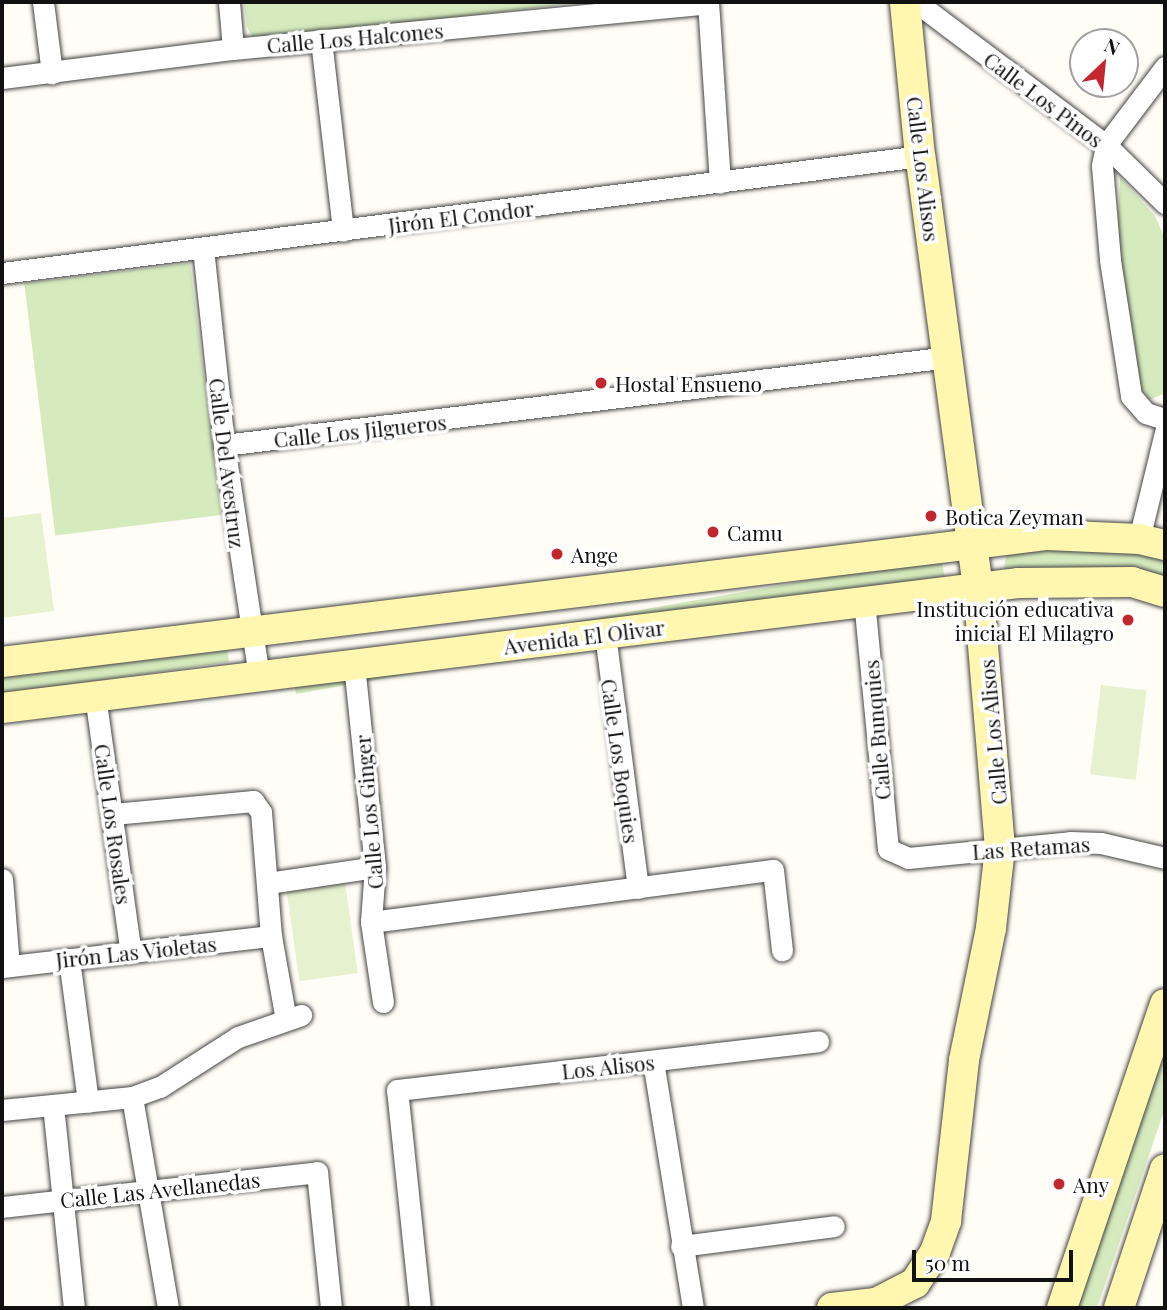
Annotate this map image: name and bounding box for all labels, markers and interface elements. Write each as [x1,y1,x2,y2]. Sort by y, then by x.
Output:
street label: Calle Los Halcones [266,17,444,57]
north arrow [1069,28,1139,98]
text: N [1100,31,1124,61]
street label: Calle Los Pinos [979,46,1109,152]
street label: Calle Los Alisos [903,95,945,243]
street label: Jirón El Condor [387,195,535,237]
place label: Hostal Ensueno [615,370,762,396]
marker: Hostal Ensueno [593,375,609,391]
street label: Calle Del Avestruz [205,376,251,550]
street label: Calle Los Jilgueros [272,408,448,452]
place label: Botica Zeyman [945,503,1084,529]
marker: Botica Zeyman [923,508,939,524]
place label: Camu [727,519,783,545]
marker: Camu [705,524,721,540]
place label: Ange [571,541,618,567]
marker: Ange [549,546,565,562]
place label: Institución educativa inicial El Milagro [916,595,1114,645]
marker: Institución educativa inicial El Milagro [1120,612,1136,628]
street label: Avenida El Olivar [502,614,666,658]
street label: Calle Los Alisos [973,658,1011,806]
street label: Calle Bunquies [857,659,895,801]
street label: Calle Los Boquies [597,677,645,845]
street label: Calle Los Ginger [349,734,387,890]
street label: Calle Los Rosales [90,742,138,906]
street label: Las Retamas [971,830,1091,864]
street label: Jirón Las Violetas [54,930,218,972]
street label: Los Alisos [560,1049,656,1083]
street label: Calle Las Avellanedas [58,1166,262,1212]
place label: Any [1073,1171,1109,1197]
marker: Any [1051,1176,1067,1192]
scale bar [915,1236,1076,1280]
text: 50 m [925,1248,970,1276]

